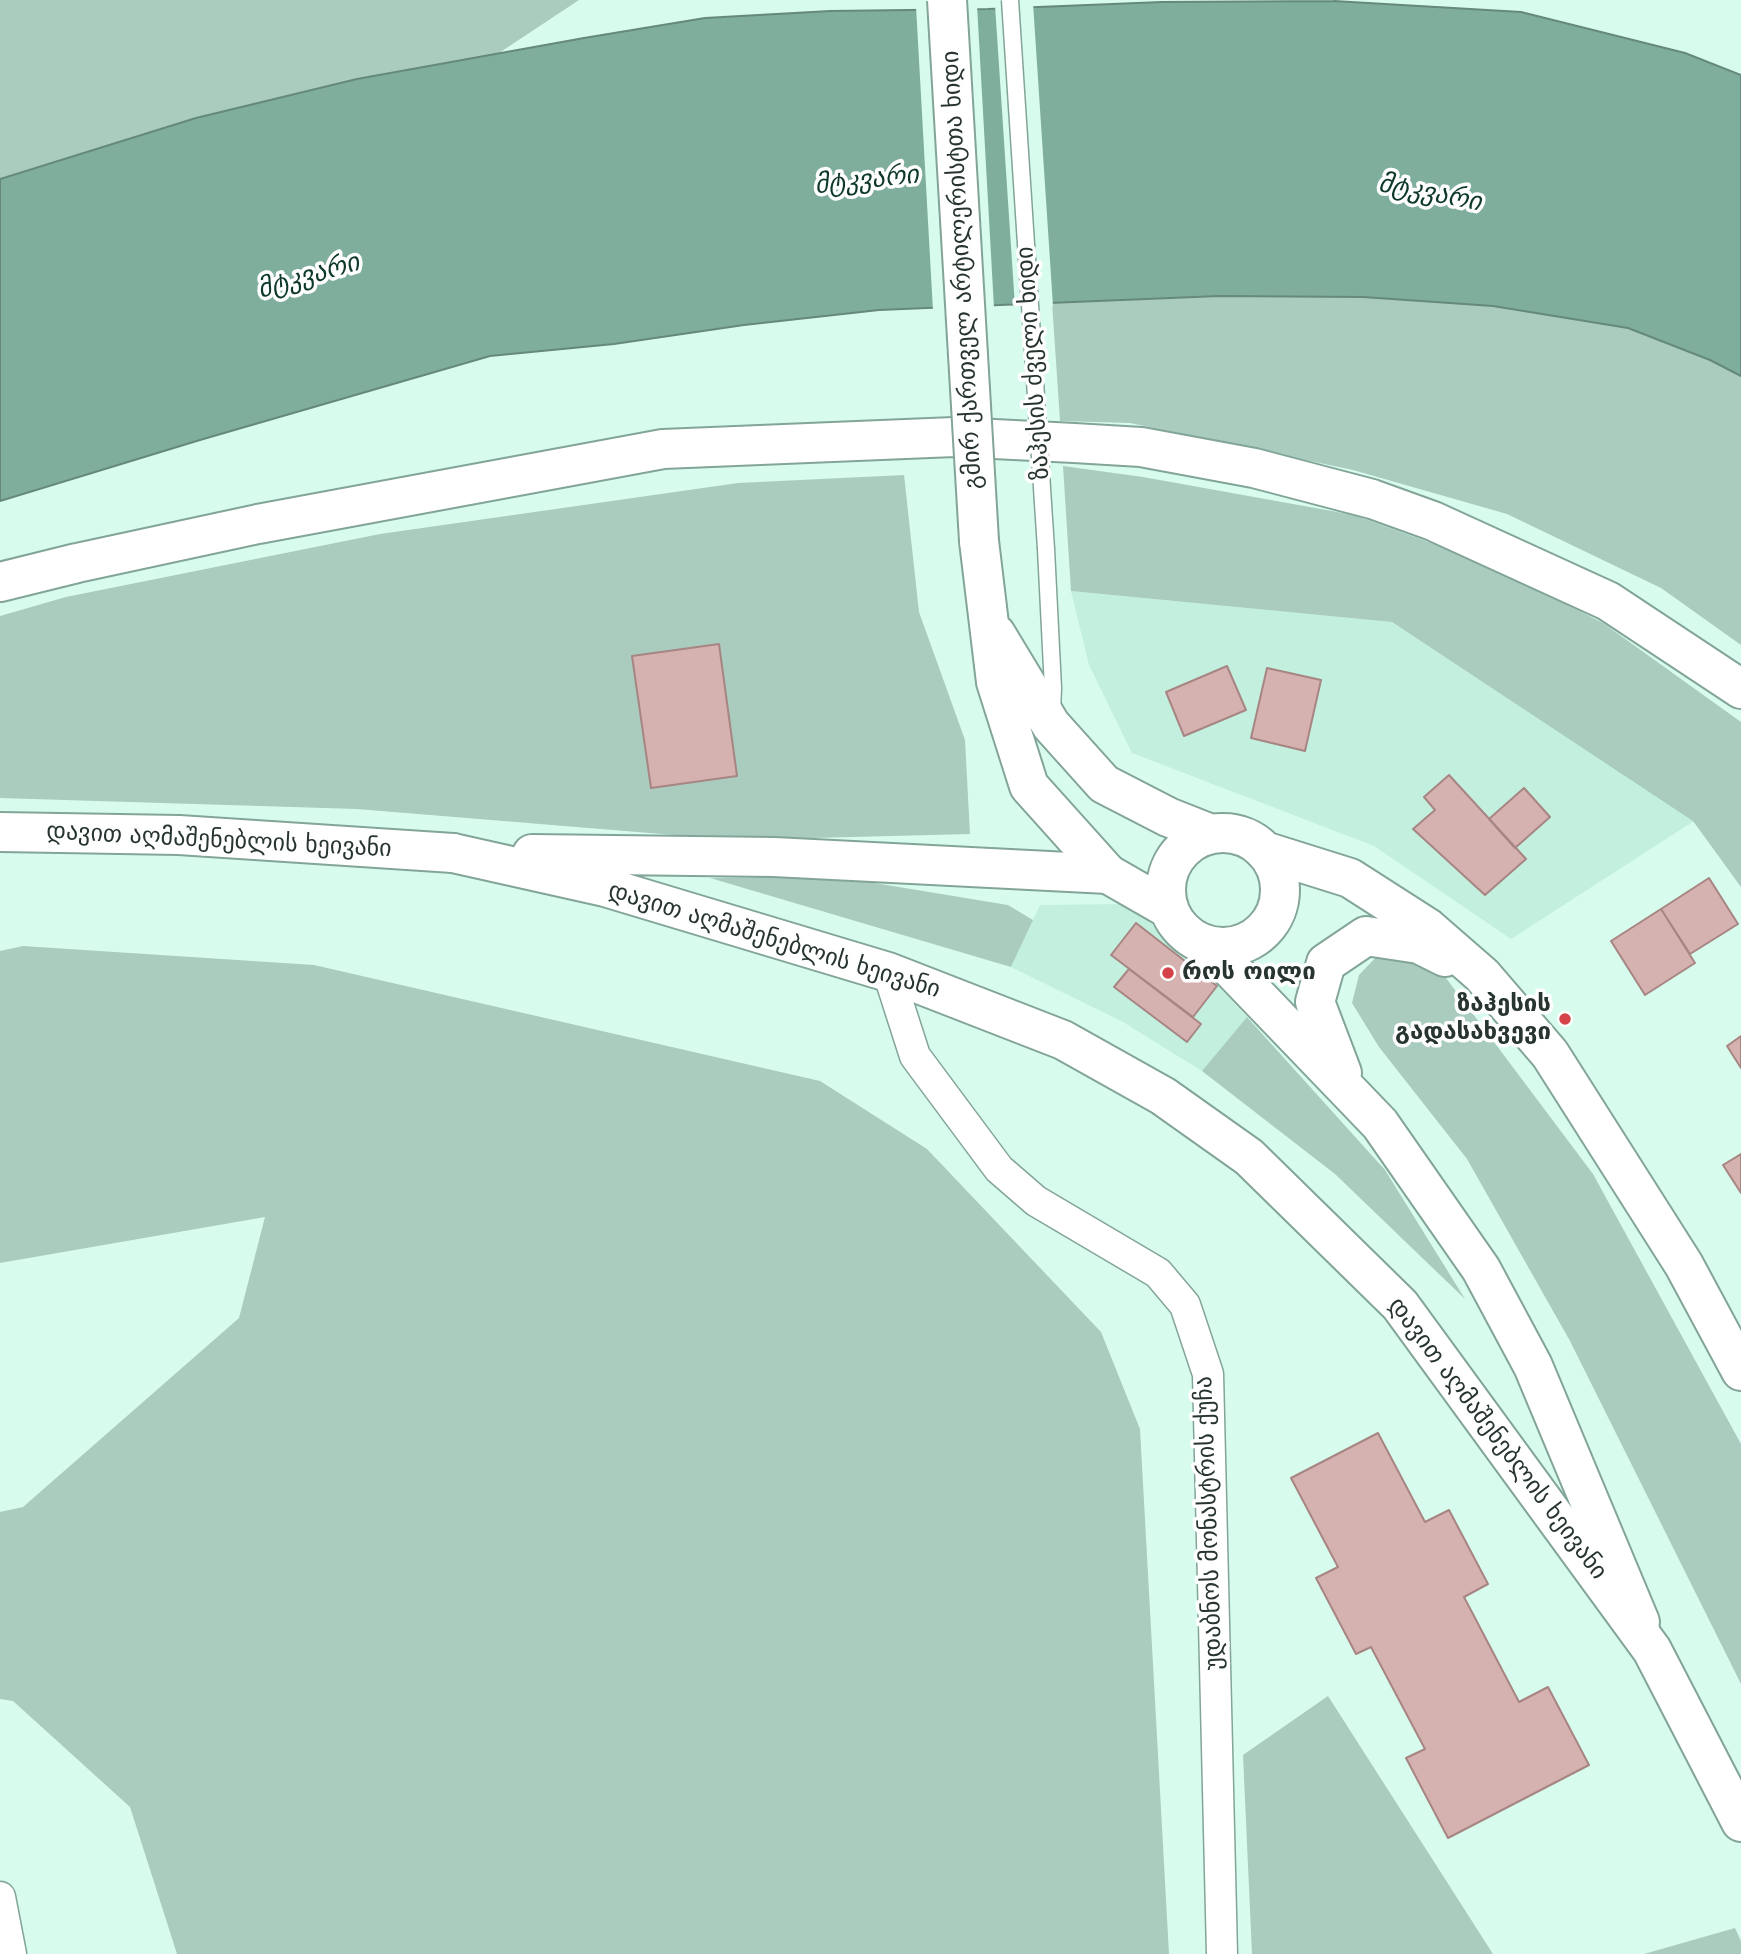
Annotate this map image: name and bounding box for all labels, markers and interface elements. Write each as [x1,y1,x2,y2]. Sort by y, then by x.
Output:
street label: გმირ ქართველ არტილერისტთა ხიდი [937,50,989,490]
water label: მტკვარი [813,160,921,202]
water label: მტკვარი [1376,169,1484,219]
street label: ზაჰესის ძველი ხიდი [1011,246,1057,480]
water label: მტკვარი [254,248,364,306]
street label: დავით აღმაშენებლის ხეივანი [46,818,392,864]
street label: დავით აღმაშენებლის ხეივანი [605,877,943,1005]
place label: როს ოილი [1182,959,1316,987]
marker: როს ოილი [1160,965,1176,981]
place label: ზაჰესის გადასახვევი [1395,991,1551,1047]
marker: ზაჰესის გადასახვევი [1557,1011,1573,1027]
street label: დავით აღმაშენებლის ხეივანი [1381,1292,1613,1586]
street label: უდაბნოს მონასტრის ქუჩა [1190,1376,1230,1670]

